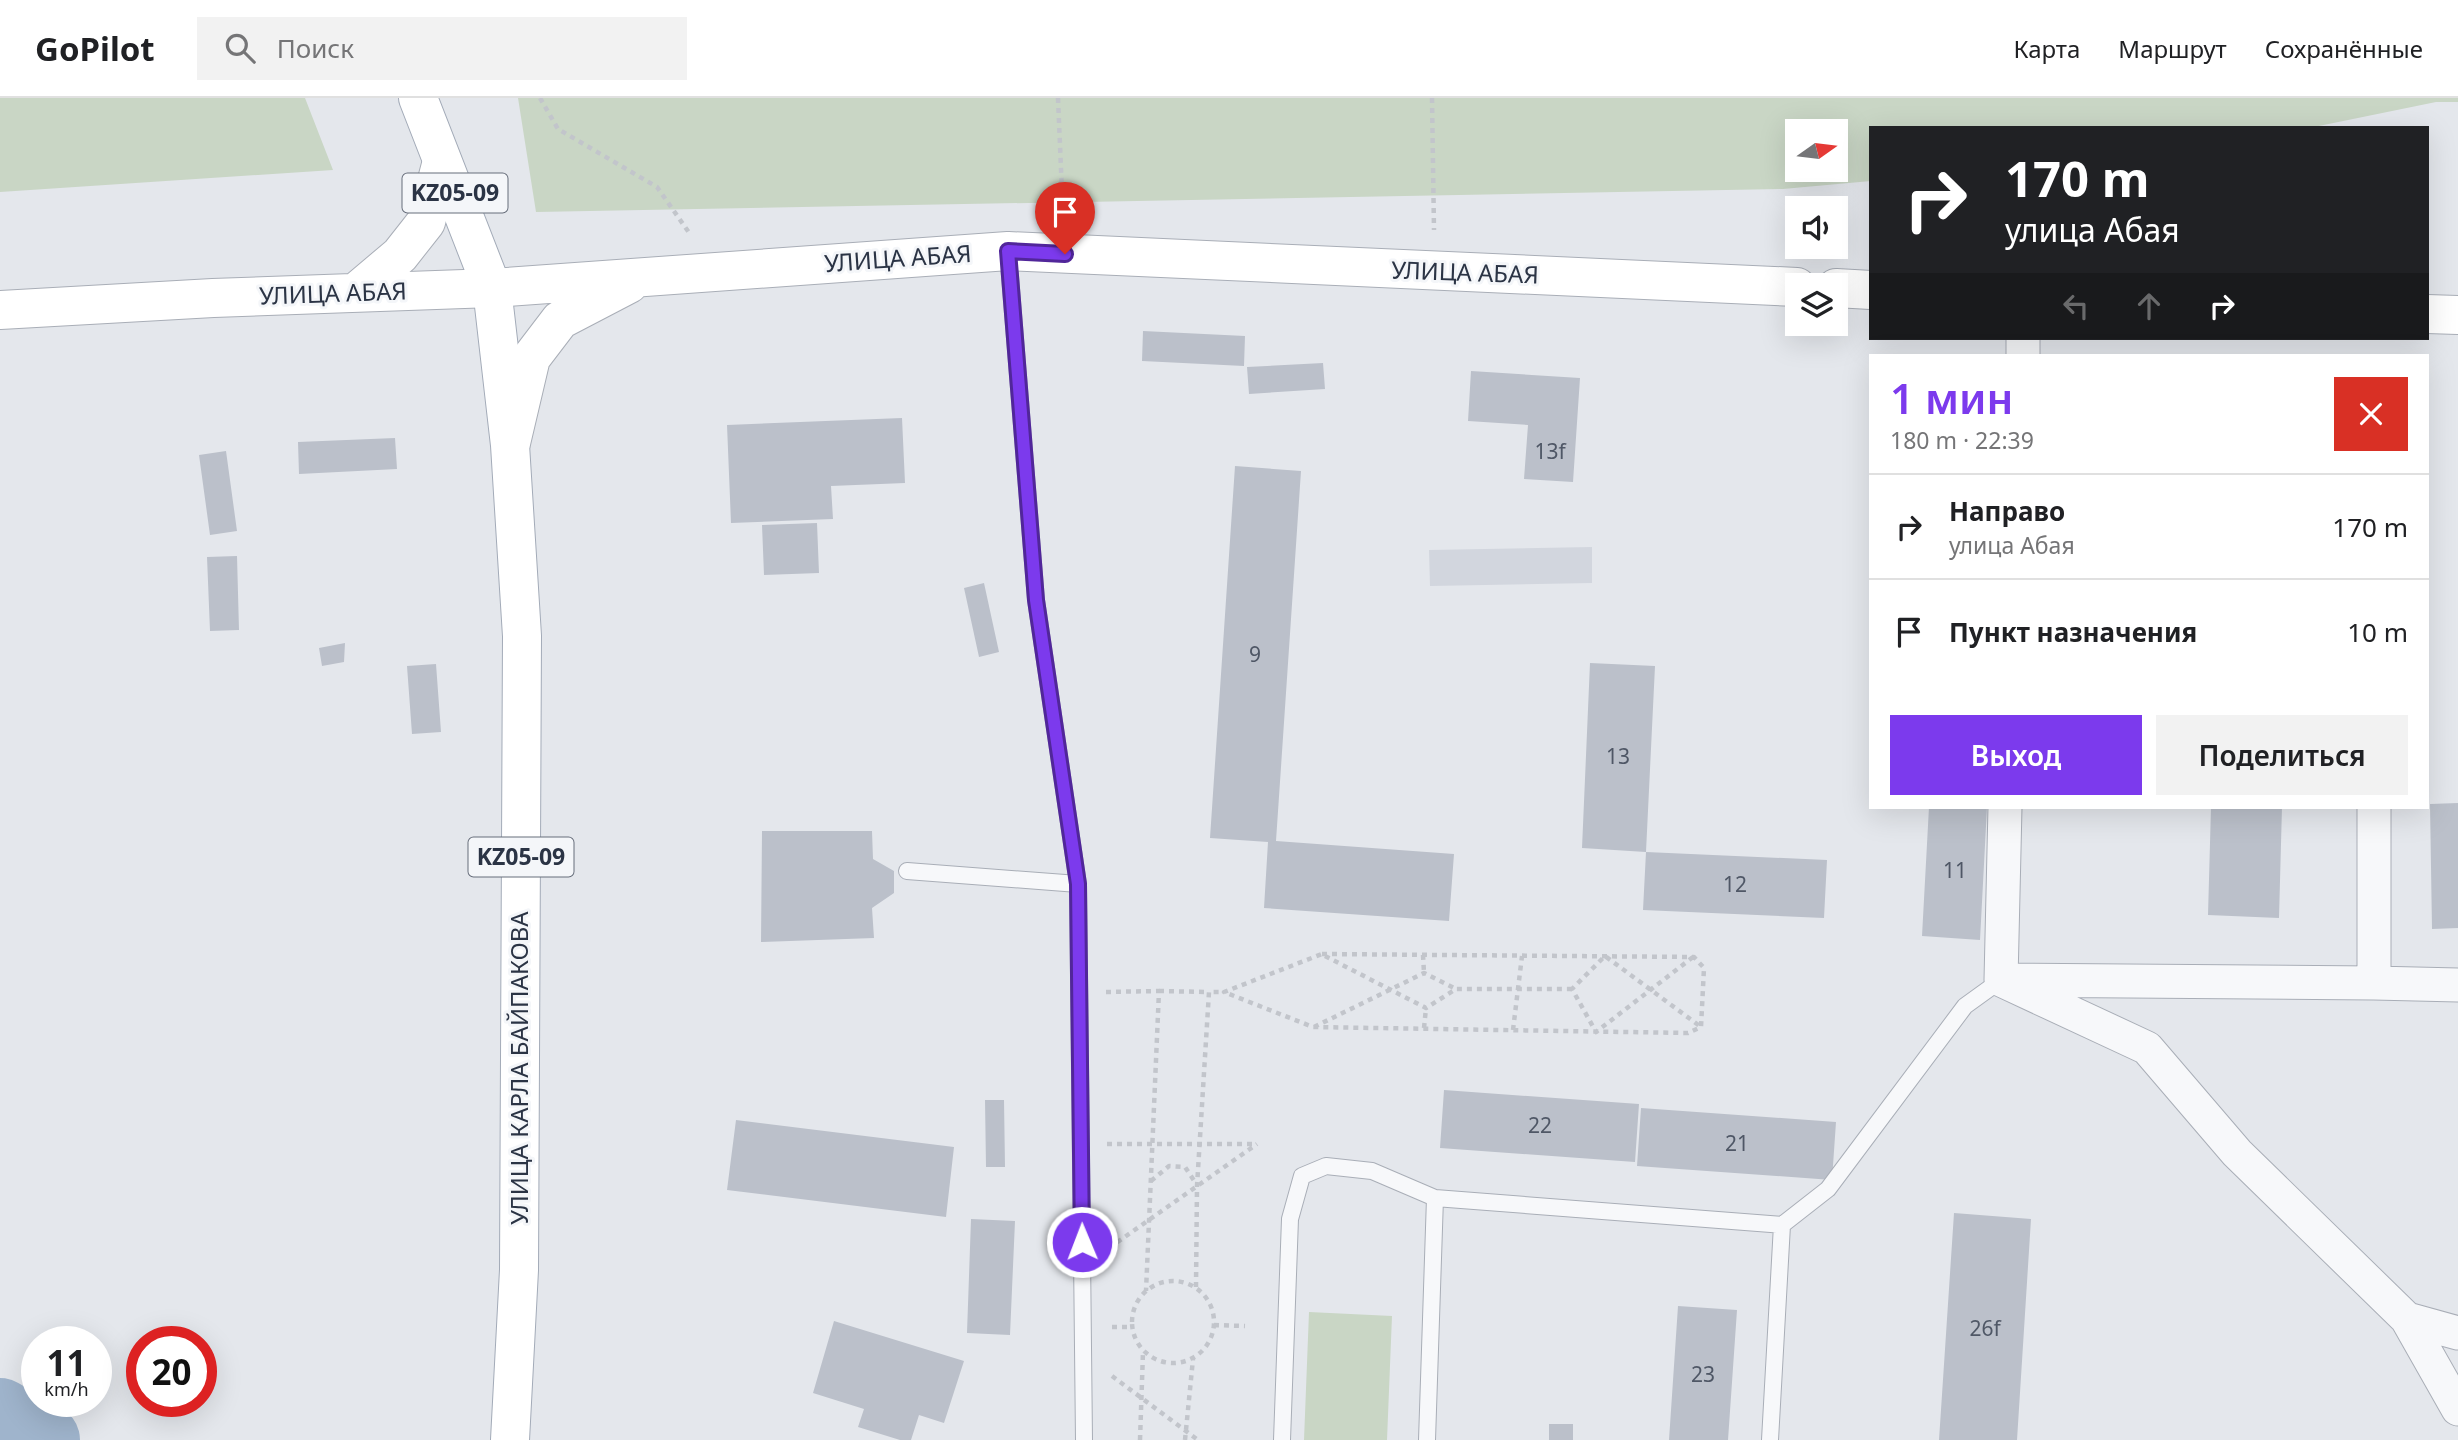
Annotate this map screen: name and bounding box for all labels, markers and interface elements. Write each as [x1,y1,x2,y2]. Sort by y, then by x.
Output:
search box [197,17,687,80]
text: GoPilot [35,26,155,71]
icon: search [221,29,259,67]
text: Поиск [277,30,354,66]
text: Карта [2013,32,2080,65]
text: Маршрут [2118,32,2227,65]
text: Сохранённые [2265,32,2423,65]
north arrow [1785,119,1848,182]
map controls [1785,119,1848,336]
text: 170 m [2005,145,2150,211]
icon: right [1890,154,1981,245]
road number: KZ05-09 [402,174,508,212]
pin [1035,182,1095,254]
icon: arrive [1046,193,1084,231]
button: sound [1785,196,1848,259]
text: улица Абая [2005,208,2180,251]
street label: УЛИЦА АБАЯ [823,236,973,279]
street label: УЛИЦА АБАЯ [1391,252,1539,291]
street label: УЛИЦА АБАЯ [259,273,407,312]
button: layers [1785,273,1848,336]
icon: left [2057,287,2095,325]
icon: ahead [2130,287,2168,325]
icon: right [2203,287,2241,325]
text: 1 мин [1890,369,2013,426]
button: close [2334,377,2408,451]
text: 180 m · 22:39 [1890,424,2034,456]
house number: 13f [1534,437,1567,465]
text: Направо [1949,493,2065,529]
icon: right [1890,508,1928,546]
text: 170 m [2332,509,2408,545]
text: улица Абая [1949,529,2075,561]
icon: arrive [1890,613,1928,651]
text: Пункт назначения [1949,614,2197,650]
text: 10 m [2347,614,2408,650]
house number: 9 [1249,640,1261,668]
button: Выход [1890,715,2142,795]
button: Поделиться [2156,715,2408,795]
house number: 13 [1606,742,1630,770]
road number: KZ05-09 [468,838,574,876]
house number: 11 [1943,856,1967,884]
house number: 12 [1723,870,1747,898]
street label: УЛИЦА КАРЛА БАЙПАКОВА [502,911,535,1225]
house number: 22 [1528,1111,1552,1139]
house number: 21 [1725,1129,1749,1157]
position arrow [1045,1205,1119,1279]
house number: 26f [1969,1314,2002,1342]
speed limit sign: 20 [126,1326,217,1417]
text: 11 [46,1339,87,1386]
house number: 23 [1691,1360,1715,1388]
text: km/h [44,1377,89,1401]

